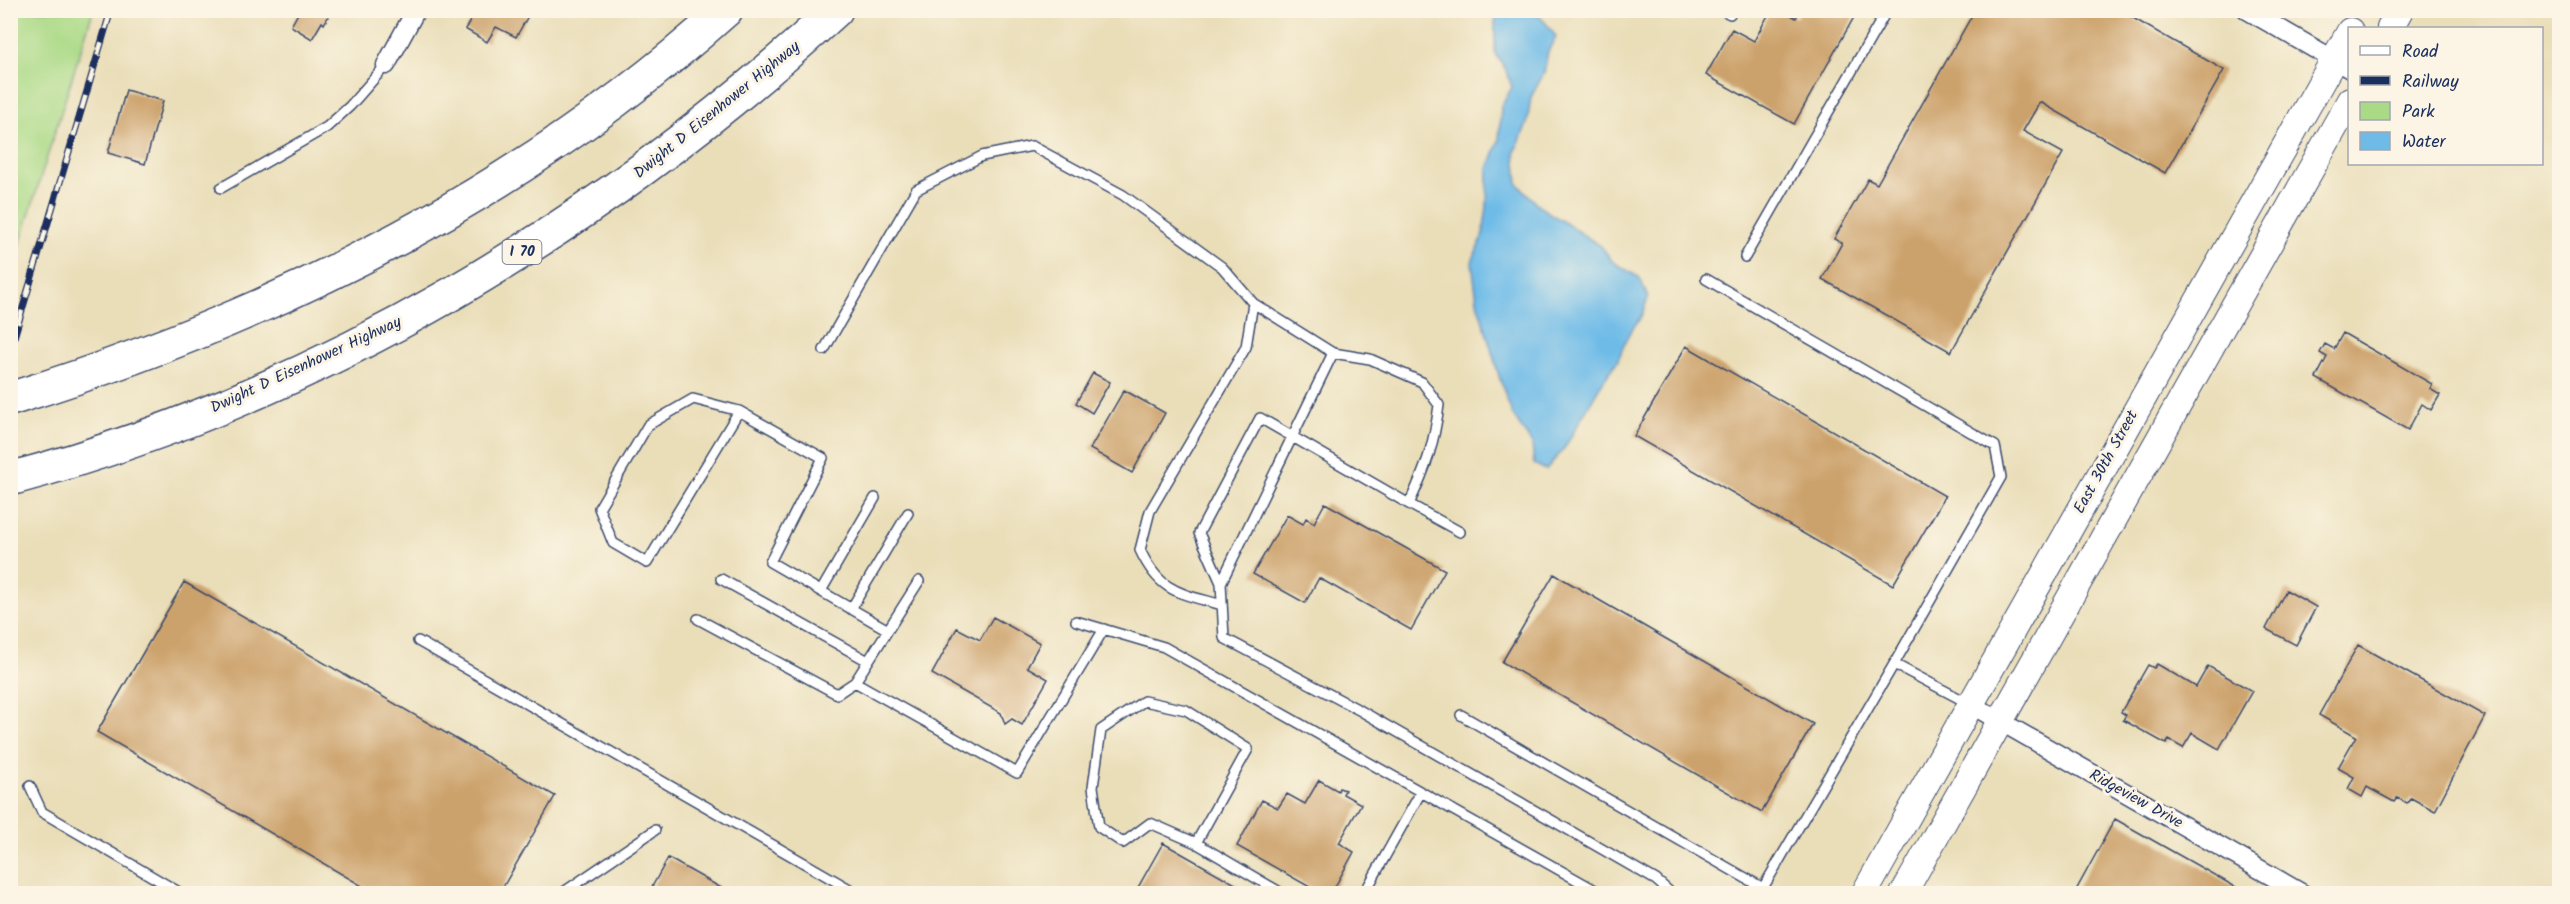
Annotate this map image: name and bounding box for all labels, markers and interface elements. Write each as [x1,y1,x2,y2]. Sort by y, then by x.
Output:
legend [2348,27,2543,165]
street label: Dwight D Eisenhower Highway [628,34,806,185]
text: Road [2402,38,2439,67]
text: Railway [2402,68,2459,97]
text: Park [2402,98,2435,127]
text: Water [2402,128,2447,157]
road number: I 70 [502,240,542,264]
street label: Dwight D Eisenhower Highway [206,309,406,420]
street label: East 30th Street [2067,405,2145,518]
street label: Ridgeview Drive [2084,763,2188,835]

